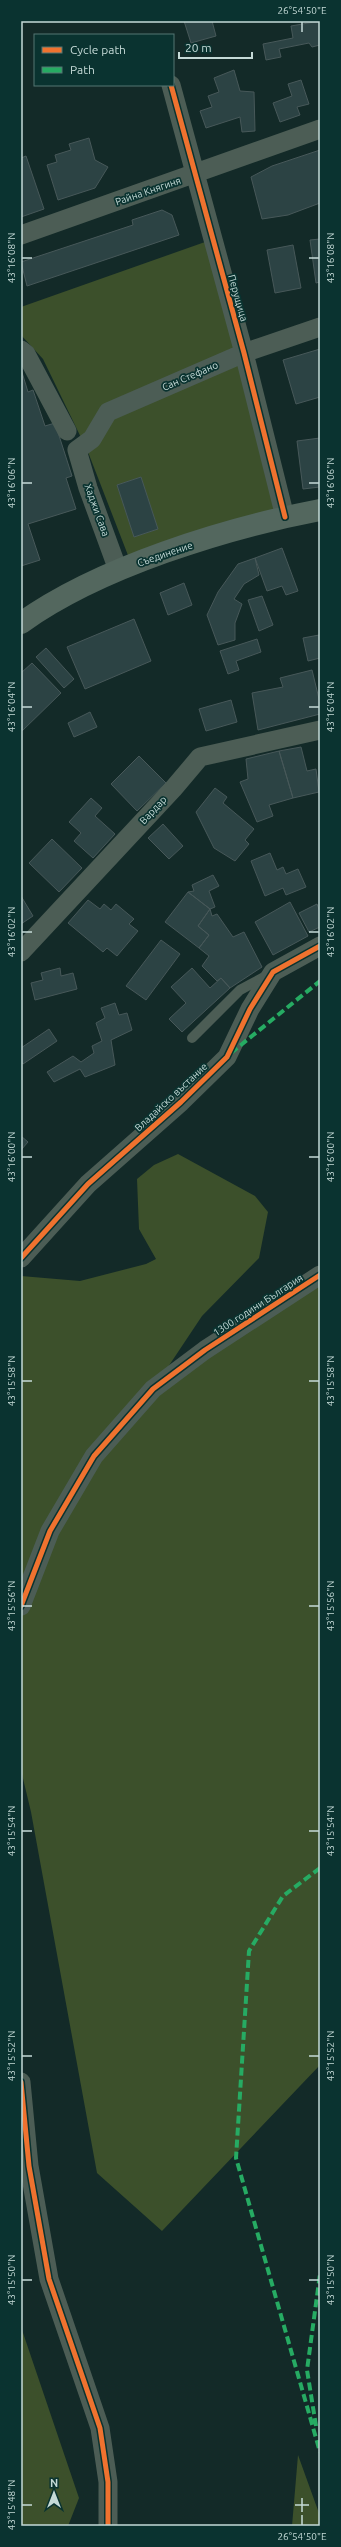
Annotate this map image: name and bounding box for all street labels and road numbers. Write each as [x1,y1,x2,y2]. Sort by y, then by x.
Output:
street label: Райна Княгиня [114,175,182,207]
street label: Перущица [226,273,250,323]
street label: Сан Стефано [160,359,220,393]
street label: Хаджи Сава [82,482,112,538]
street label: Съединение [136,539,194,569]
street label: Вардар [137,794,169,826]
street label: Владайско въстание [132,1061,210,1133]
street label: 1300 години България [211,1272,305,1338]

